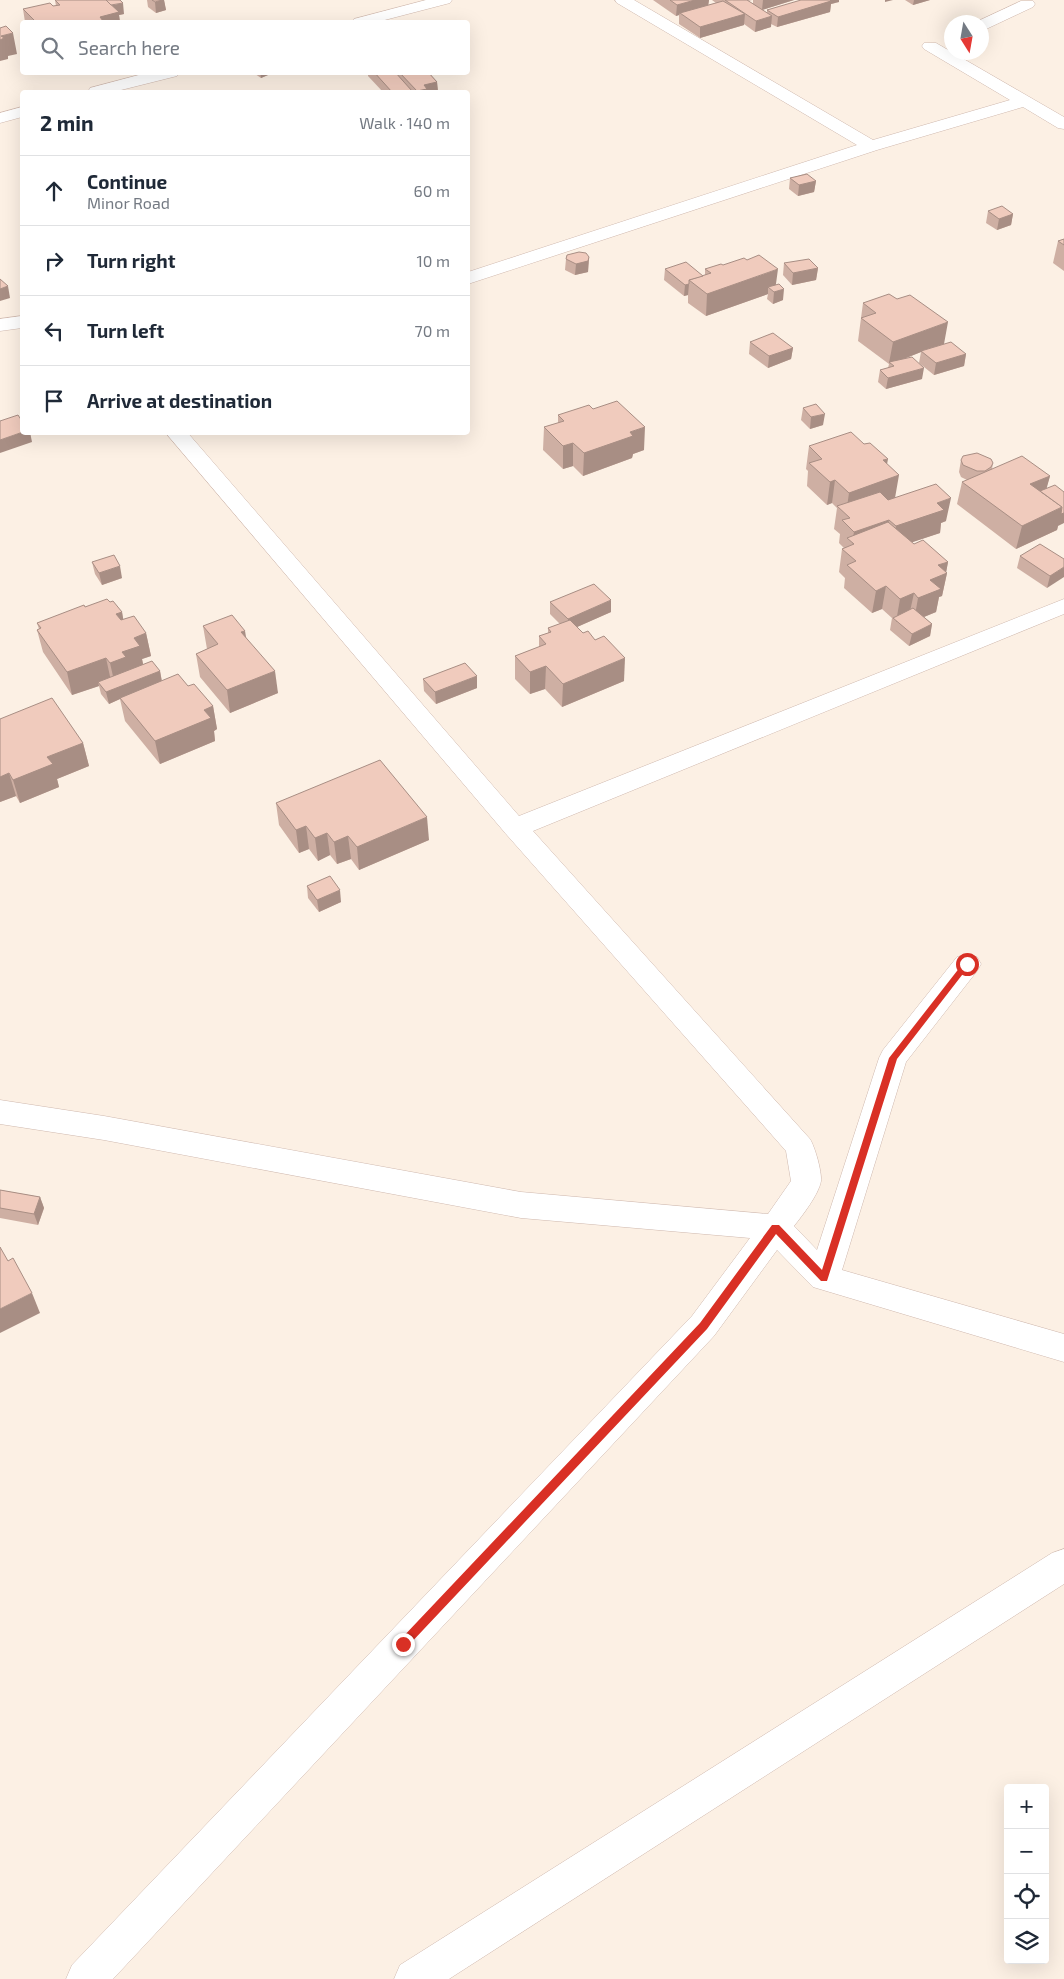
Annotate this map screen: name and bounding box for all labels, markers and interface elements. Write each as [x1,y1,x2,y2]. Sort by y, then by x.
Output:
north arrow [944,15,989,60]
search box [20,20,470,75]
icon: search [38,34,66,62]
text: Search here [78,36,180,59]
text: 2 min [40,110,94,135]
text: Walk · 140 m [359,113,450,132]
text: Continue [87,170,167,193]
icon: ahead [40,177,68,205]
text: 60 m [414,181,450,200]
text: Minor Road [87,193,170,212]
icon: right [40,247,68,275]
text: Turn right [87,249,175,272]
text: 10 m [416,251,450,270]
icon: left [40,317,68,345]
text: Turn left [87,319,164,342]
text: 70 m [415,321,450,340]
icon: arrive [40,387,68,415]
text: Arrive at destination [87,389,272,412]
route start [956,953,979,976]
route end [392,1633,415,1656]
map controls [1004,1784,1049,1964]
button: + [1004,1784,1049,1829]
button: − [1004,1829,1049,1874]
button: locate [1004,1874,1049,1919]
button: layers [1004,1919,1049,1964]

